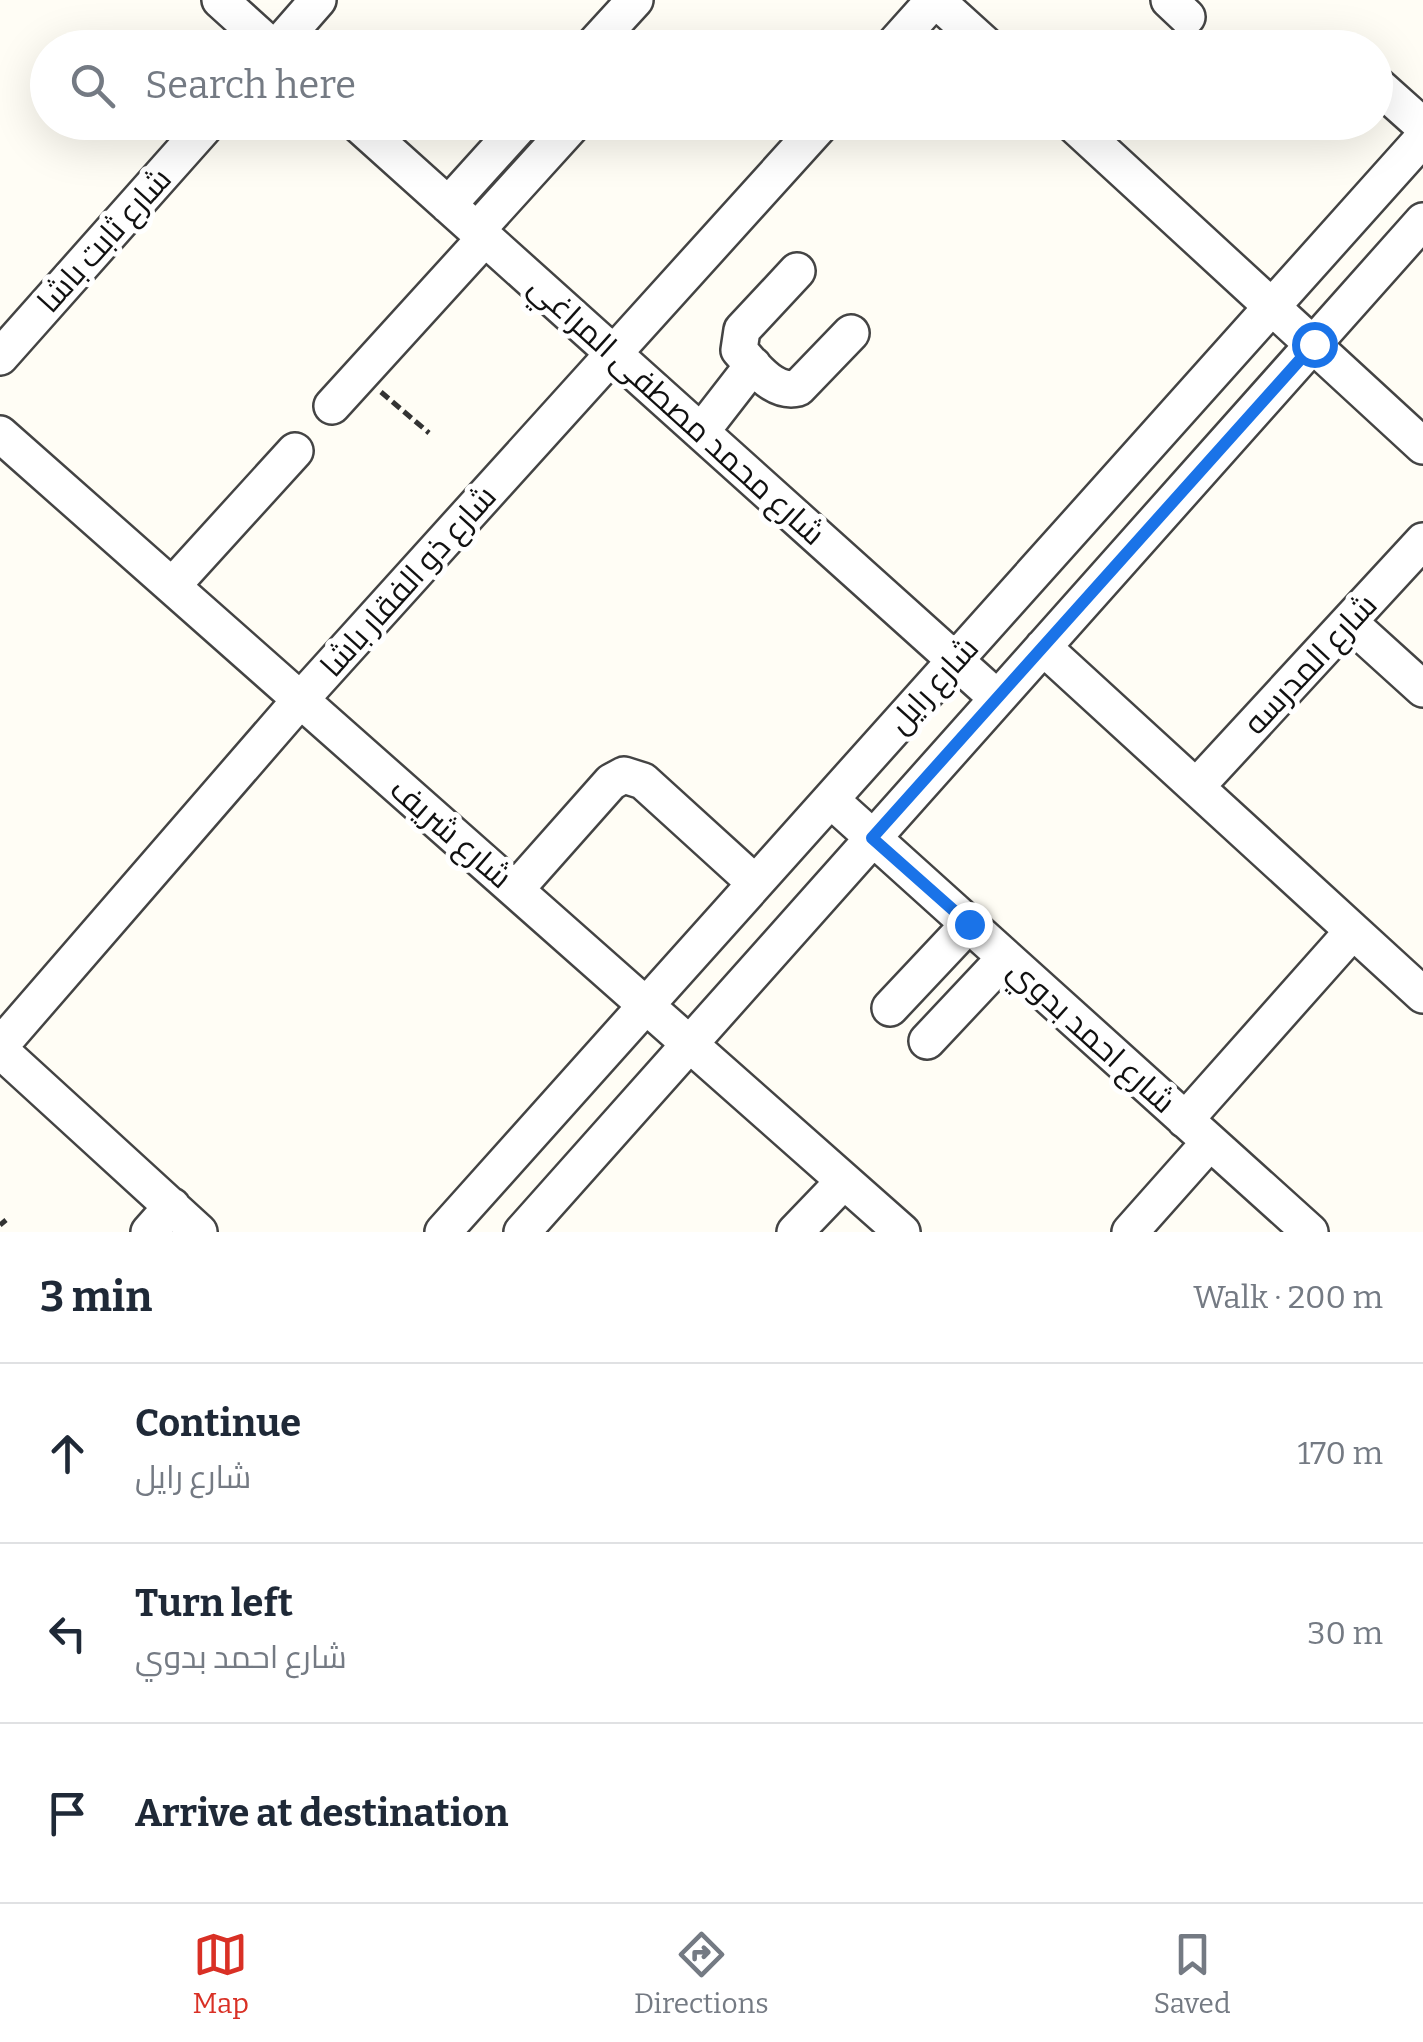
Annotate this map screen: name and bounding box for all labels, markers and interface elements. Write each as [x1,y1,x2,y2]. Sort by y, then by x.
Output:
search box [30,30,1393,140]
icon: search [65,58,120,113]
text: Search here [145,62,356,108]
street label: شارع ثابت باشا [29,160,181,322]
street label: شارع محمد مصطفى المراغي [517,267,833,557]
route start [1292,322,1338,368]
street label: شارع ذو الفقار باشا [312,478,506,686]
street label: شارع المدرسه [1235,586,1387,744]
street label: شارع رايل [880,629,988,743]
street label: شارع شريف [380,770,520,898]
route end [947,902,993,948]
street label: شارع احمد بدوي [997,951,1183,1125]
text: 3 min [40,1272,152,1322]
text: Walk · 200 m [1193,1278,1383,1316]
text: Continue [135,1400,301,1446]
icon: ahead [40,1426,95,1481]
text: 170 m [1297,1434,1383,1472]
text: شارع رايل [135,1458,251,1496]
text: Turn left [135,1580,293,1626]
icon: left [40,1606,95,1661]
text: 30 m [1307,1614,1383,1652]
text: شارع احمد بدوي [135,1638,347,1676]
icon: arrive [40,1786,95,1841]
text: Arrive at destination [135,1790,508,1836]
tab: Map [192,1927,249,2020]
tab: Directions [634,1927,769,2020]
tab: Saved [1154,1927,1231,2020]

